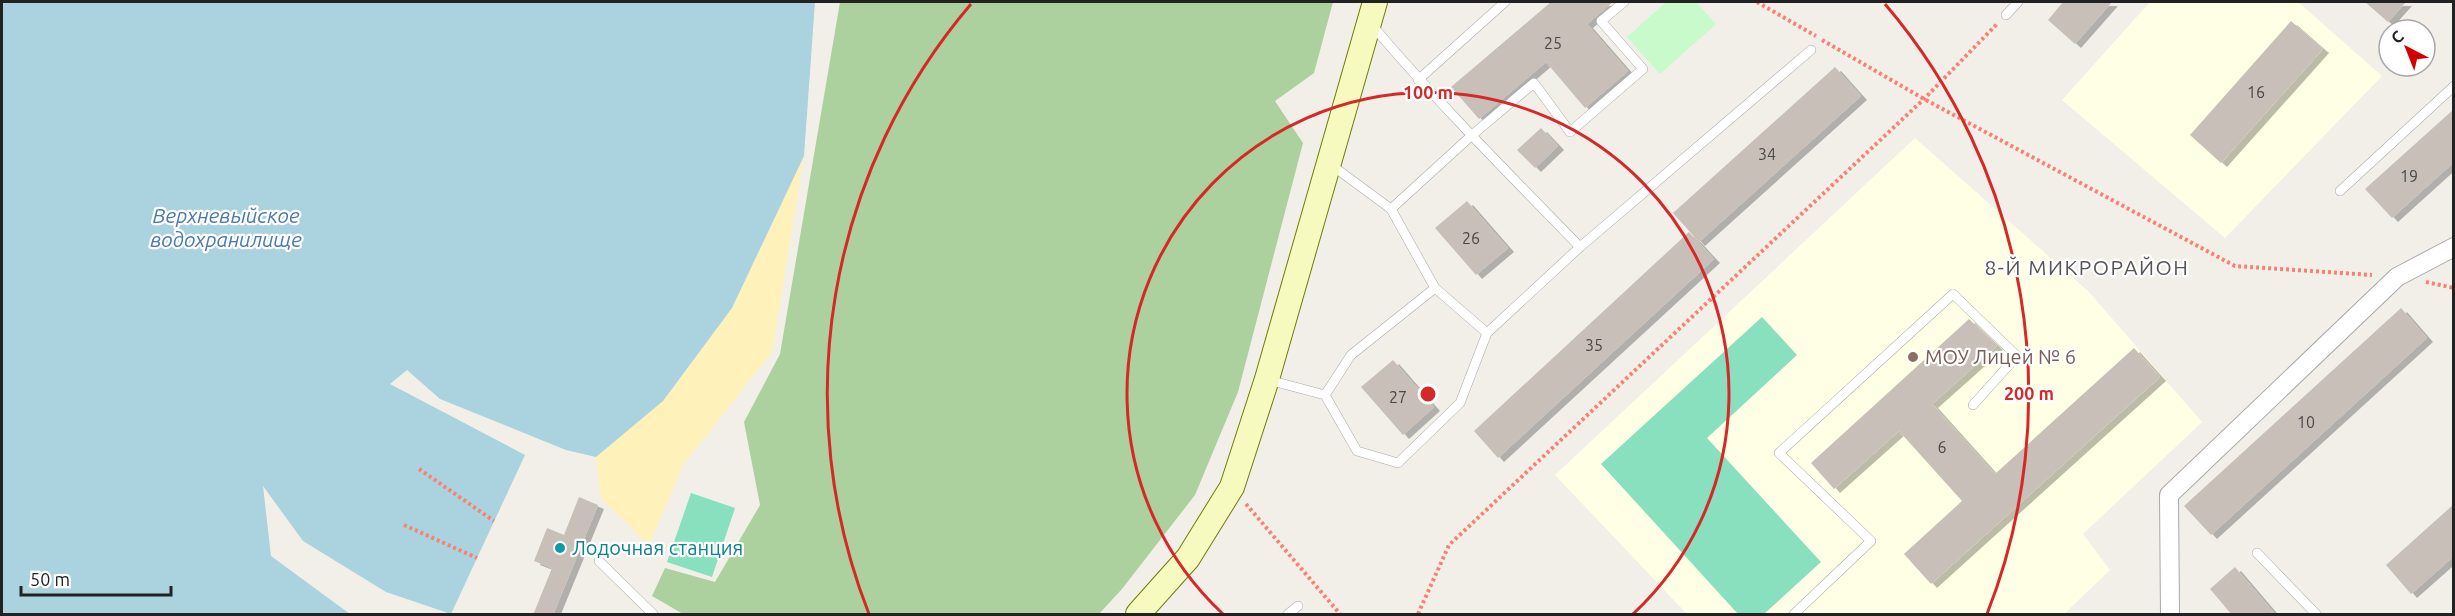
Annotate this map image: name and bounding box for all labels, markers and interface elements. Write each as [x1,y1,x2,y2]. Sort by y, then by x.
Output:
north arrow [2377,18,2437,78]
text: С [2387,27,2407,47]
house number: 25 [1544,34,1562,52]
text: 100 m [1403,82,1453,102]
house number: 16 [2247,83,2265,101]
house number: 34 [1758,145,1776,163]
house number: 19 [2400,167,2418,185]
water label: Верхневыйское водохранилище [150,203,302,251]
house number: 26 [1462,229,1480,247]
district label: 8-Й МИКРОРАЙОН [1985,255,2189,279]
house number: 35 [1585,336,1603,354]
place label: МОУ Лицей № 6 [1925,345,2076,368]
marker: МОУ Лицей № 6 [1906,350,1920,364]
text: 200 m [2004,383,2054,403]
centre of rings [1418,384,1438,404]
house number: 27 [1389,388,1407,406]
house number: 10 [2297,413,2315,431]
house number: 6 [1937,438,1947,456]
place label: Лодочная станция [572,536,743,559]
marker: Лодочная станция [553,541,567,555]
scale bar [21,559,171,597]
text: 50 m [30,569,70,589]

